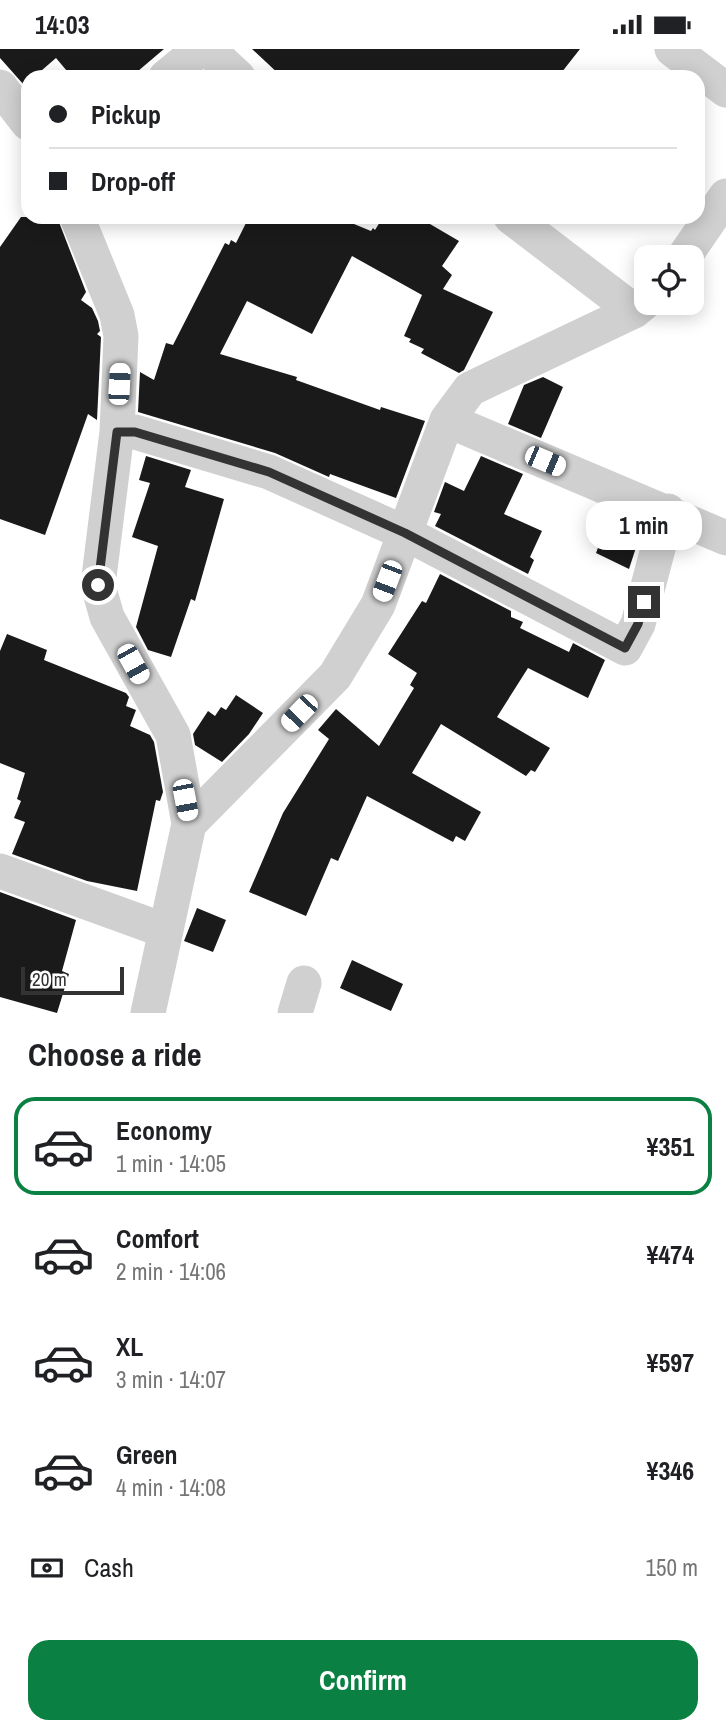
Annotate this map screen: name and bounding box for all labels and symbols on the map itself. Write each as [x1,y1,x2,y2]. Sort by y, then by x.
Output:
car [108,362,131,406]
car [522,443,569,479]
callout: 1 min [586,501,702,549]
car [370,558,405,604]
route start [82,569,114,601]
route end [628,586,660,618]
car [114,641,153,687]
car [277,691,322,735]
car [171,777,200,823]
scale bar [21,964,124,996]

